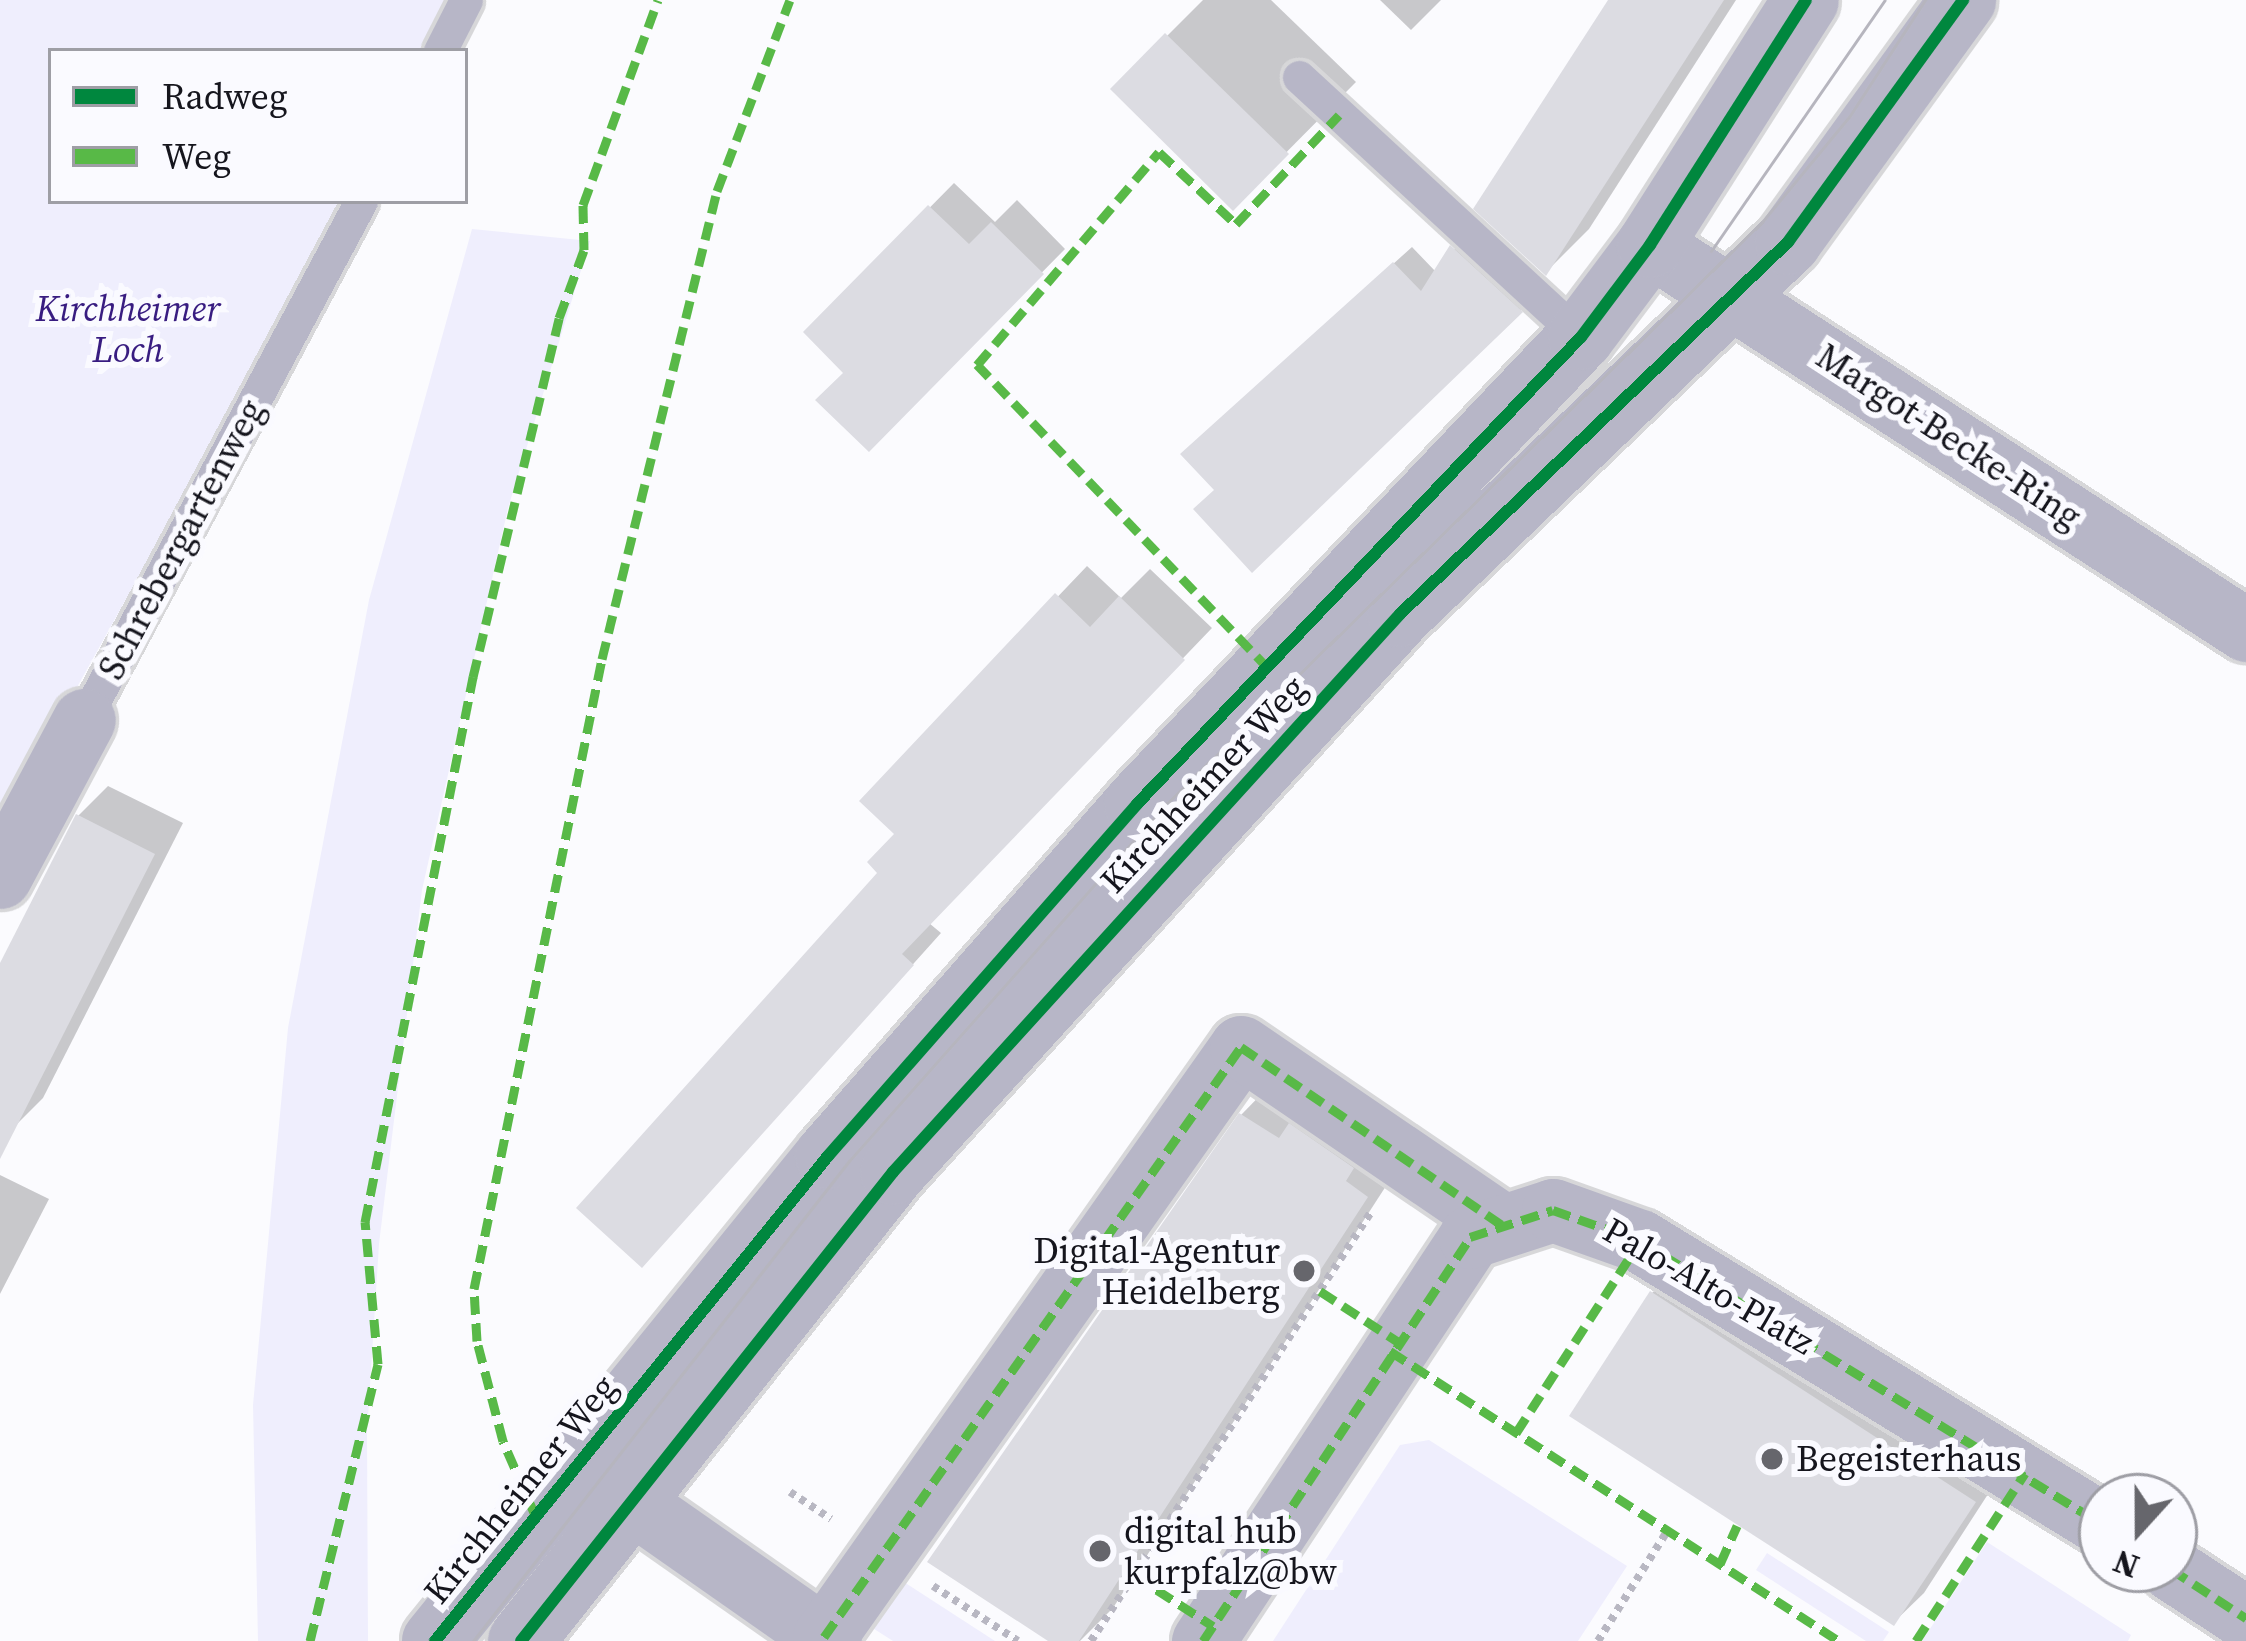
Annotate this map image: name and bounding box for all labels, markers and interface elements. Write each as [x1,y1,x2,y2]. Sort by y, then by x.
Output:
legend [48,48,468,204]
text: Radweg [162,72,288,121]
text: Weg [162,132,231,181]
park label: Kirchheimer Loch [35,286,221,371]
street label: Margot-Becke-Ring [1808,334,2090,538]
street label: Schrebergartenweg [89,392,273,686]
street label: Kirchheimer Weg [1091,666,1315,902]
street label: Palo-Alto-Platz [1596,1208,1822,1364]
place label: Digital-Agentur Heidelberg [1033,1228,1280,1313]
marker: Digital-Agentur Heidelberg [1291,1258,1317,1284]
street label: Kirchheimer Weg [414,1366,626,1612]
place label: Begeisterhaus [1796,1437,2021,1481]
marker: Begeisterhaus [1759,1446,1785,1472]
north arrow [2078,1473,2198,1593]
place label: digital hub kurpfalz@bw [1124,1508,1337,1593]
marker: digital hub kurpfalz@bw [1087,1538,1113,1564]
text: N [2107,1539,2145,1590]

